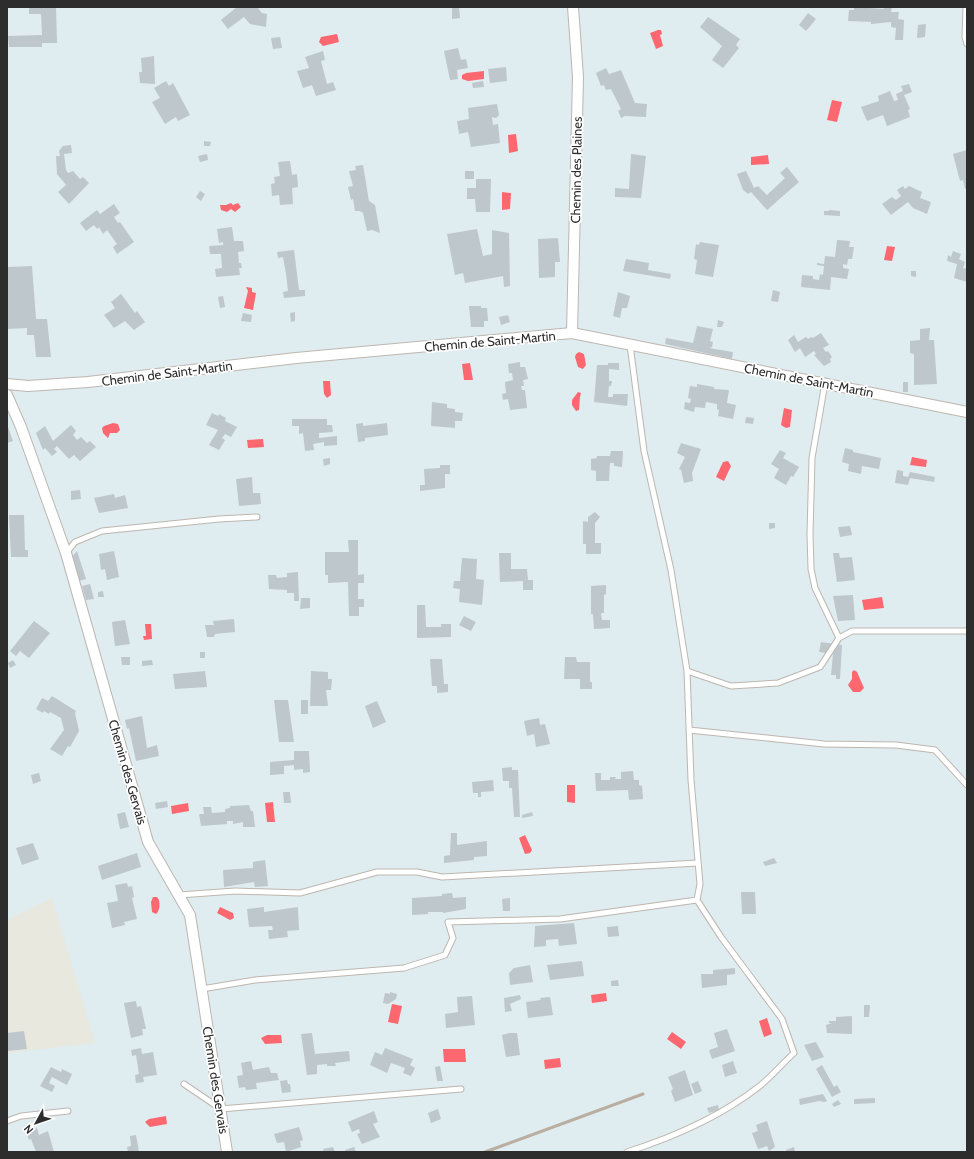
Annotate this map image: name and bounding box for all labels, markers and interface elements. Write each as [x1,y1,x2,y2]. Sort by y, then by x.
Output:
street label: Chemin des Plaines [567,116,585,224]
street label: Chemin de Saint-Martin [424,327,556,355]
street label: Chemin de Saint-Martin [101,357,233,389]
street label: Chemin de Saint-Martin [743,360,875,400]
street label: Chemin des Gervais [105,718,151,827]
street label: Chemin des Gervais [200,1025,232,1135]
north arrow [16,1103,56,1143]
text: N [20,1122,36,1137]

